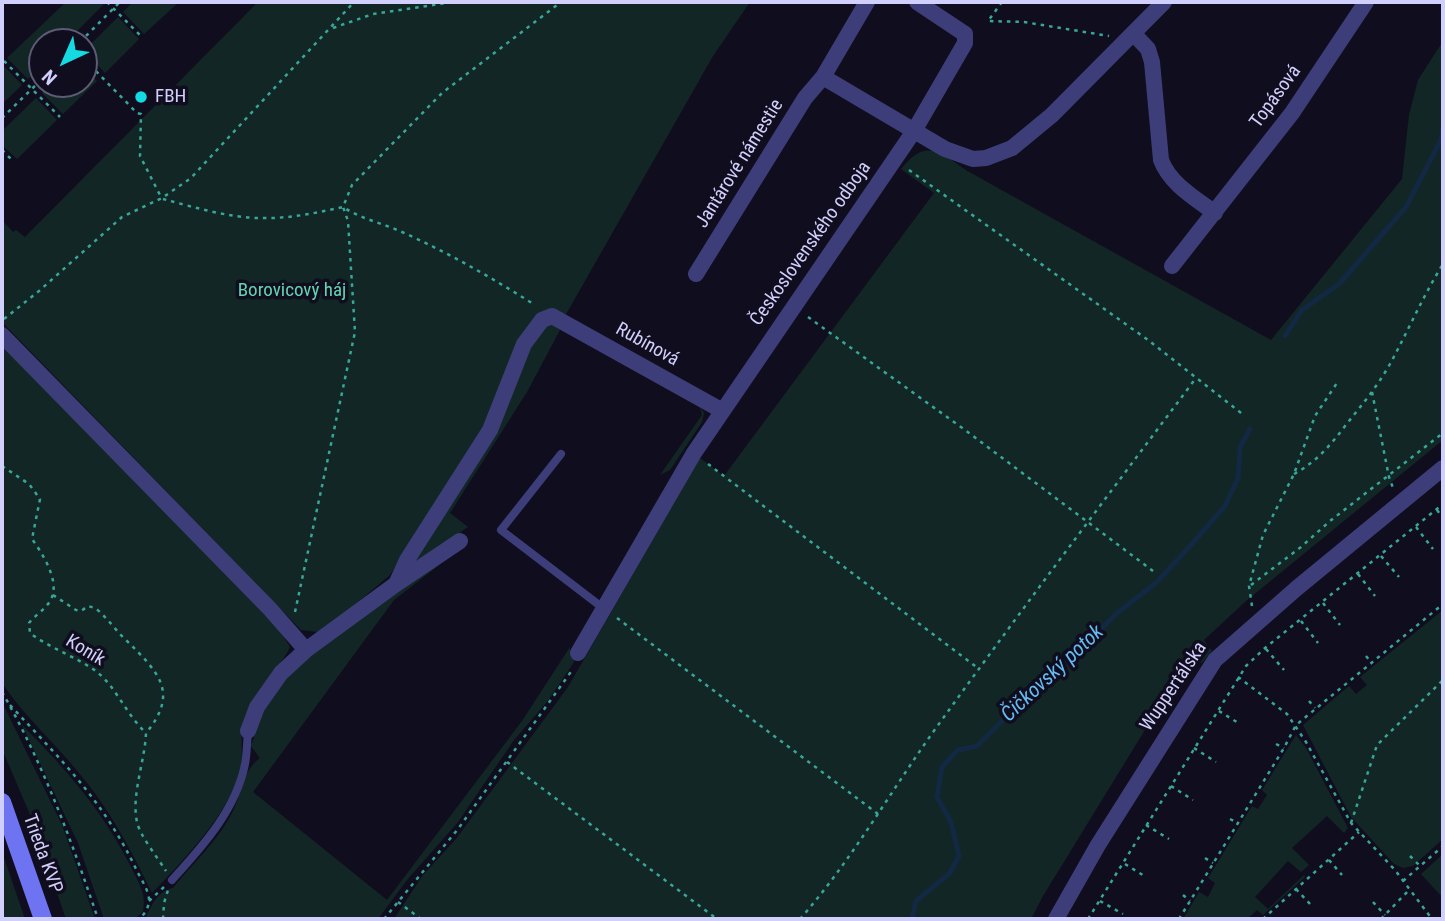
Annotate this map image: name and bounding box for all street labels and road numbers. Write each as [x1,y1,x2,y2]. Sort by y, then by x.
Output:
street label: Topásová [1246,61,1306,133]
street label: Jantárové námestie [691,95,789,233]
street label: Československého odboja [746,157,876,331]
street label: Rubínová [611,318,683,372]
street label: Koník [61,630,109,672]
street label: Wuppertálska [1136,638,1212,736]
street label: Trieda KVP [17,811,67,897]

